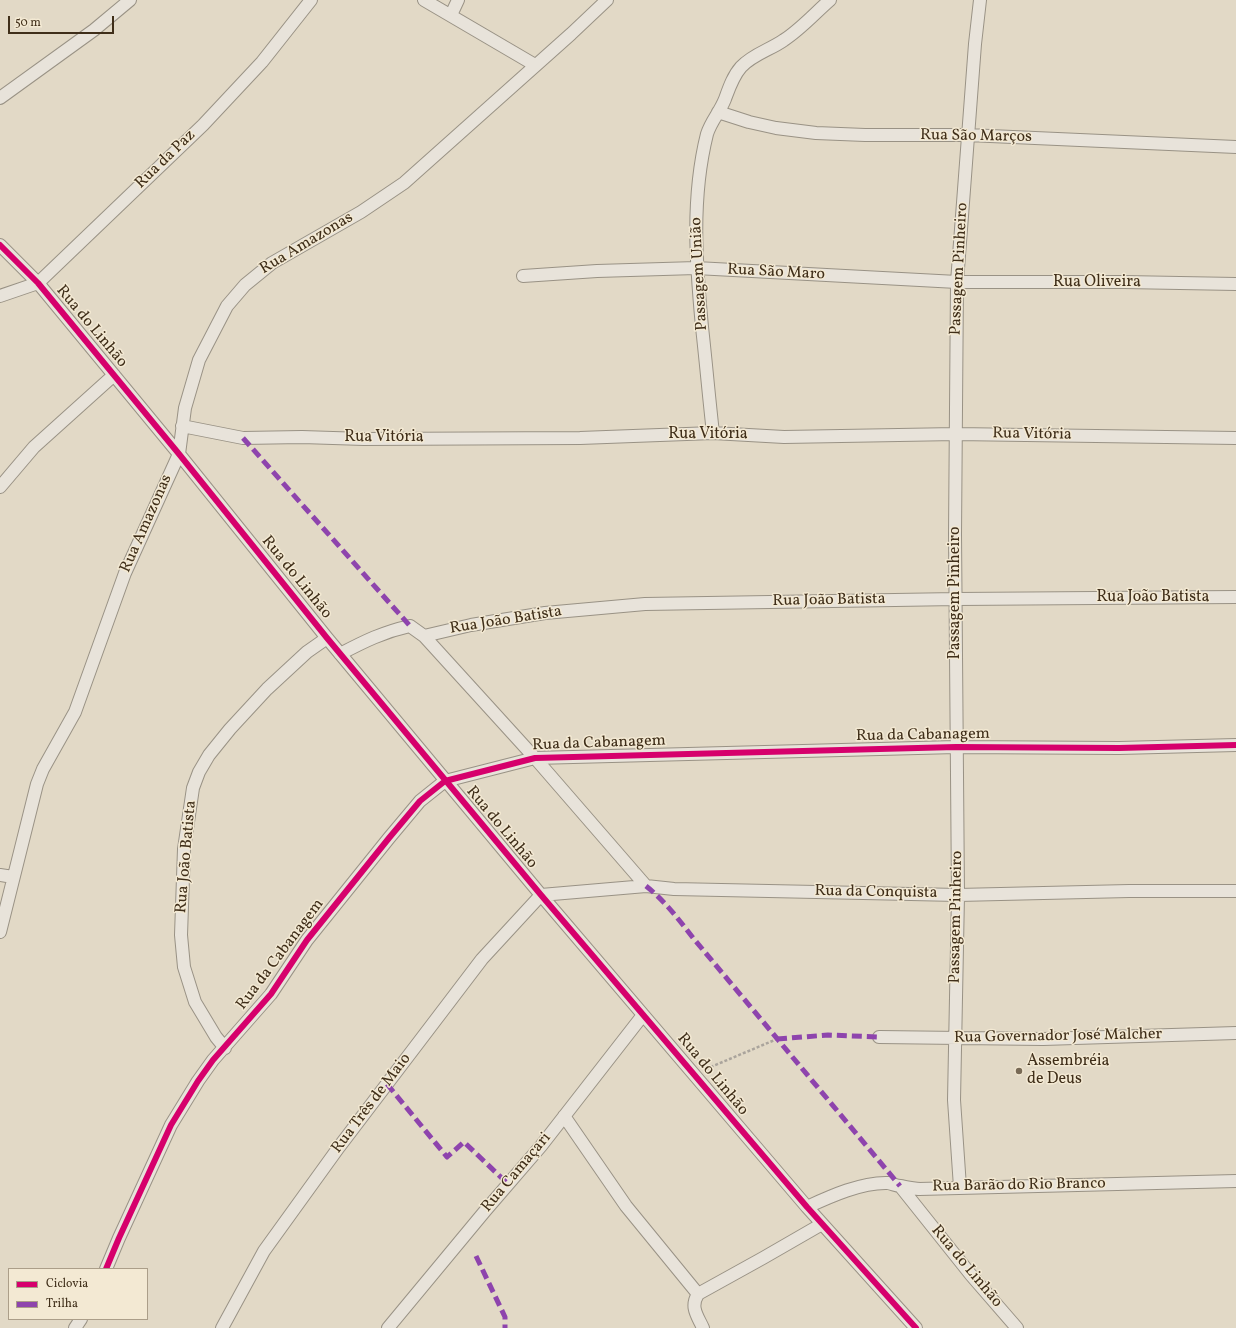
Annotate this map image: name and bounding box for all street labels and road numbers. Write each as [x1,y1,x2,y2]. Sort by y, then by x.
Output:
street label: Rua da Paz [132,126,200,194]
street label: Rua São Marços [920,126,1032,148]
street label: Passagem Pinheiro [947,202,973,336]
street label: Rua Amazonas [257,209,357,279]
street label: Passagem União [687,217,713,331]
street label: Rua São Maro [727,261,825,285]
street label: Rua Oliveira [1053,273,1141,293]
street label: Rua do Linhão [51,282,131,372]
street label: Rua Vitória [668,425,748,445]
street label: Rua Vitória [992,425,1072,445]
street label: Rua Vitória [344,428,424,448]
street label: Rua Amazonas [117,472,177,576]
street label: Passagem Pinheiro [946,527,966,659]
street label: Rua do Linhão [257,533,335,623]
street label: Rua João Batista [1096,588,1210,608]
street label: Rua João Batista [772,590,886,612]
street label: Rua João Batista [449,603,563,639]
street label: Rua da Cabanagem [856,725,990,747]
street label: Rua da Cabanagem [532,732,666,756]
street label: Rua do Linhão [461,783,541,873]
street label: Rua João Batista [173,800,201,914]
street label: Passagem Pinheiro [946,850,968,984]
street label: Rua da Conquista [814,882,938,904]
street label: Rua da Cabanagem [233,896,329,1014]
street label: Rua Governador José Malcher [954,1026,1162,1048]
street label: Rua do Linhão [672,1030,752,1120]
street label: Rua Três de Maio [328,1050,416,1158]
street label: Rua Camaçari [478,1129,556,1217]
street label: Rua Barão do Rio Branco [932,1175,1106,1197]
street label: Rua do Linhão [926,1222,1006,1312]

